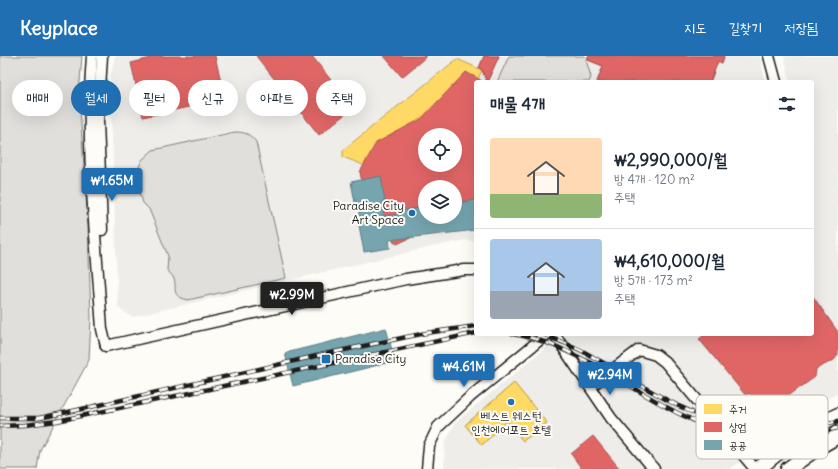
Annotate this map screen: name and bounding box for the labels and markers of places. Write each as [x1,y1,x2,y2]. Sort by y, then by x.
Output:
pin: ₩1.65M [79,168,145,202]
place label: Paradise City Art Space [333,198,404,227]
marker: Paradise City Art Space [407,208,417,218]
pin: ₩2.99M [259,282,325,316]
place label: Paradise City [335,351,406,366]
marker: Paradise City [320,353,332,365]
pin: ₩4.61M [431,354,497,388]
pin: ₩2.94M [577,362,643,396]
marker: 베스트 웨스턴 인천에어포트 호텔 [506,397,516,407]
place label: 베스트 웨스턴 인천에어포트 호텔 [471,408,551,437]

